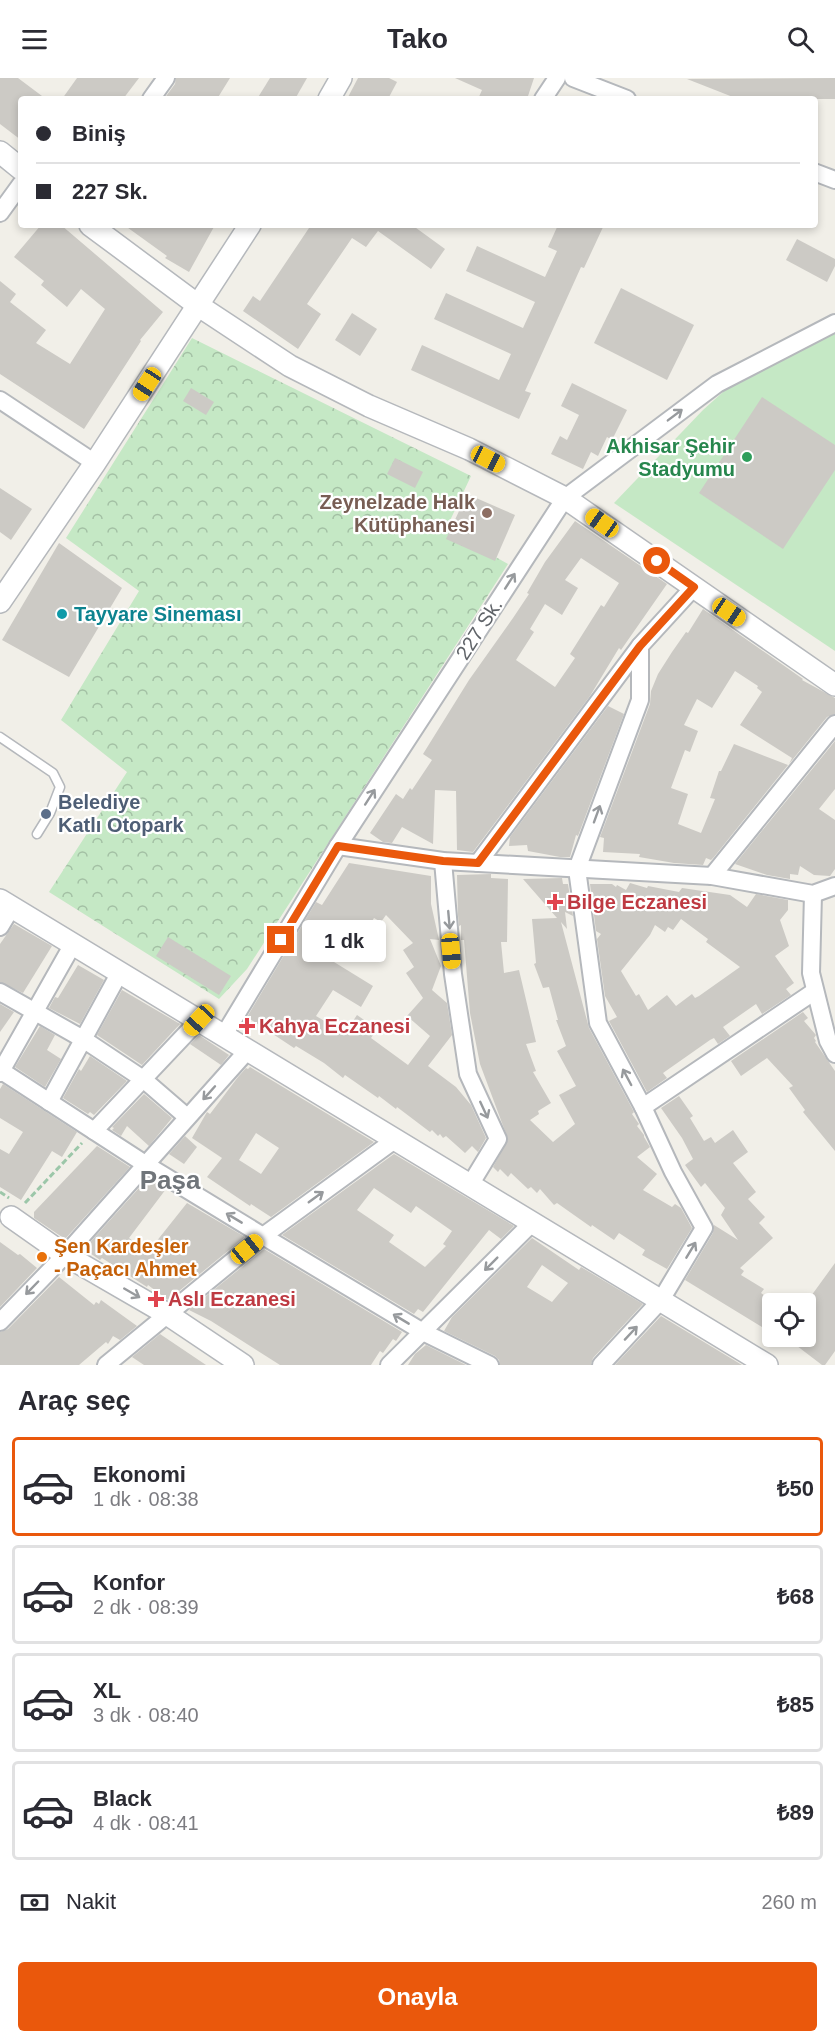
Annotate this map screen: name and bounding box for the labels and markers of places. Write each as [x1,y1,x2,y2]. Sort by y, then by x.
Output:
place label: Akhisar Şehir Stadyumu [606,435,735,480]
marker: Akhisar Şehir Stadyumu [740,450,754,464]
place label: Zeynelzade Halk Kütüphanesi [319,491,476,536]
marker: Zeynelzade Halk Kütüphanesi [480,506,494,520]
place label: Tayyare Sineması [74,603,242,625]
marker: Tayyare Sineması [55,607,69,621]
place label: Belediye Katlı Otopark [58,791,184,836]
marker: Belediye Katlı Otopark [39,807,53,821]
place label: Bilge Eczanesi [567,891,707,913]
marker: Bilge Eczanesi [548,895,562,909]
place label: Kahya Eczanesi [259,1015,410,1037]
marker: Kahya Eczanesi [240,1019,254,1033]
place label: Şen Kardeşler - Paçacı Ahmet [54,1235,197,1280]
marker: Şen Kardeşler - Paçacı Ahmet [35,1250,49,1264]
place label: Aslı Eczanesi [168,1288,296,1310]
marker: Aslı Eczanesi [149,1292,163,1306]

